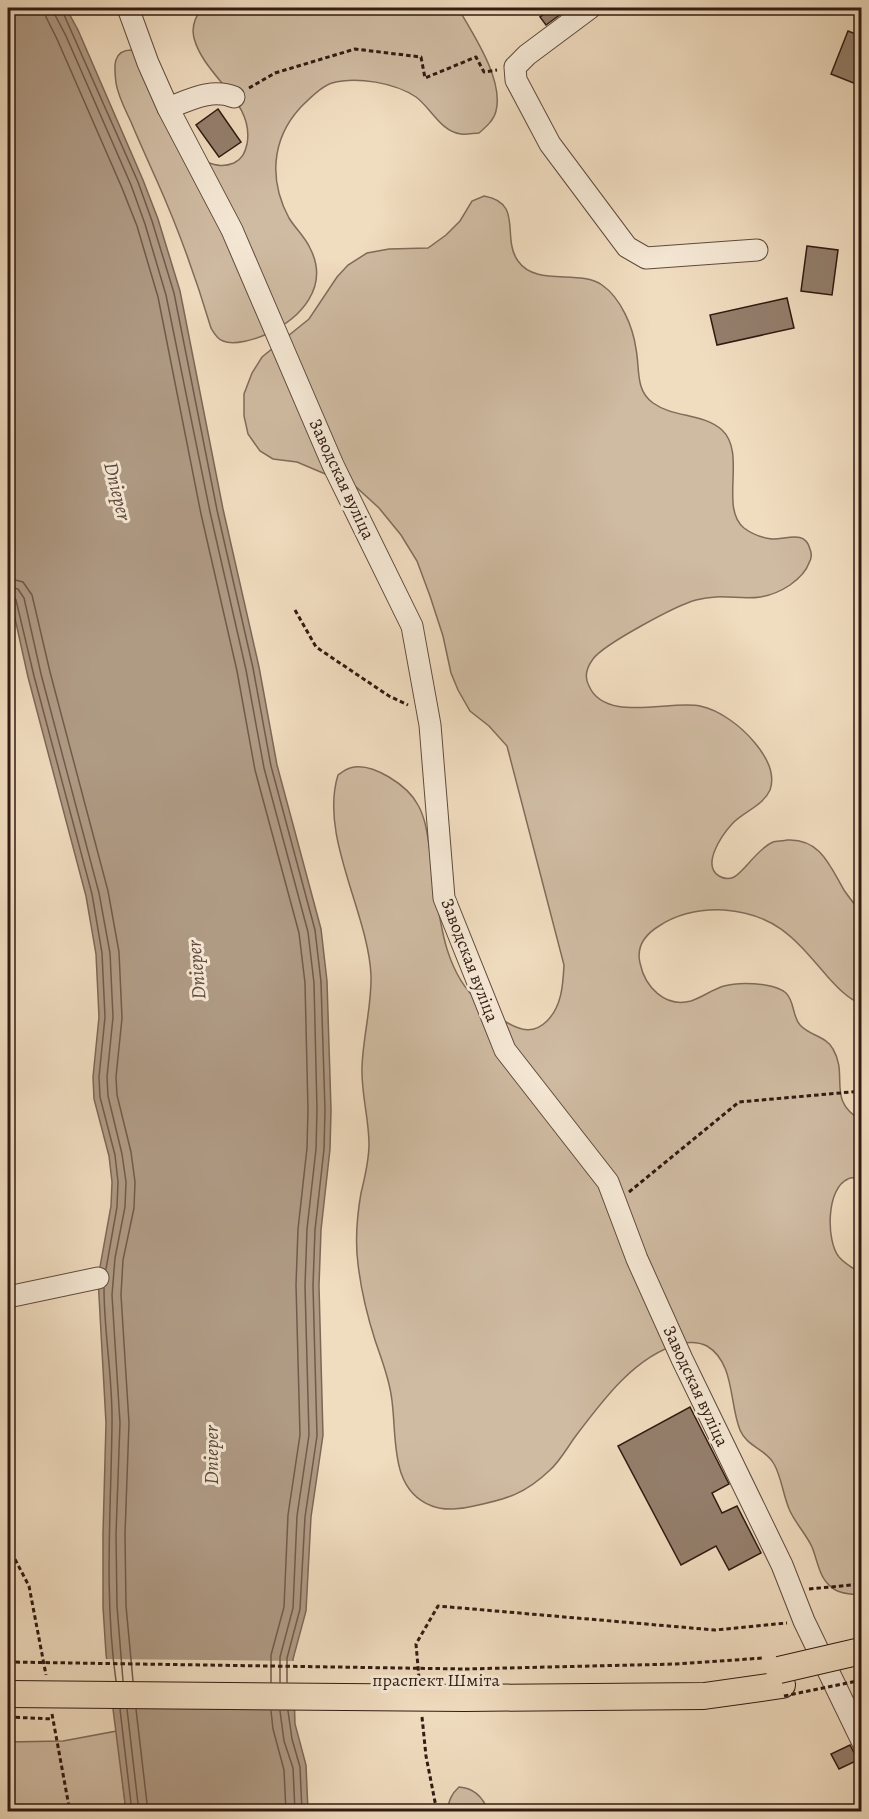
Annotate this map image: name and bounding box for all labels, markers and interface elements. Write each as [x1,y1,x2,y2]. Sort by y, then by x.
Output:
street label: Заводская вуліца [304,415,381,544]
water label: Dnieper [97,459,138,524]
street label: Заводская вуліца [435,895,505,1026]
water label: Dnieper [180,938,213,1001]
street label: Заводская вуліца [658,1322,735,1451]
water label: Dnieper [198,1424,225,1485]
street label: праспект Шміта [372,1668,500,1692]

